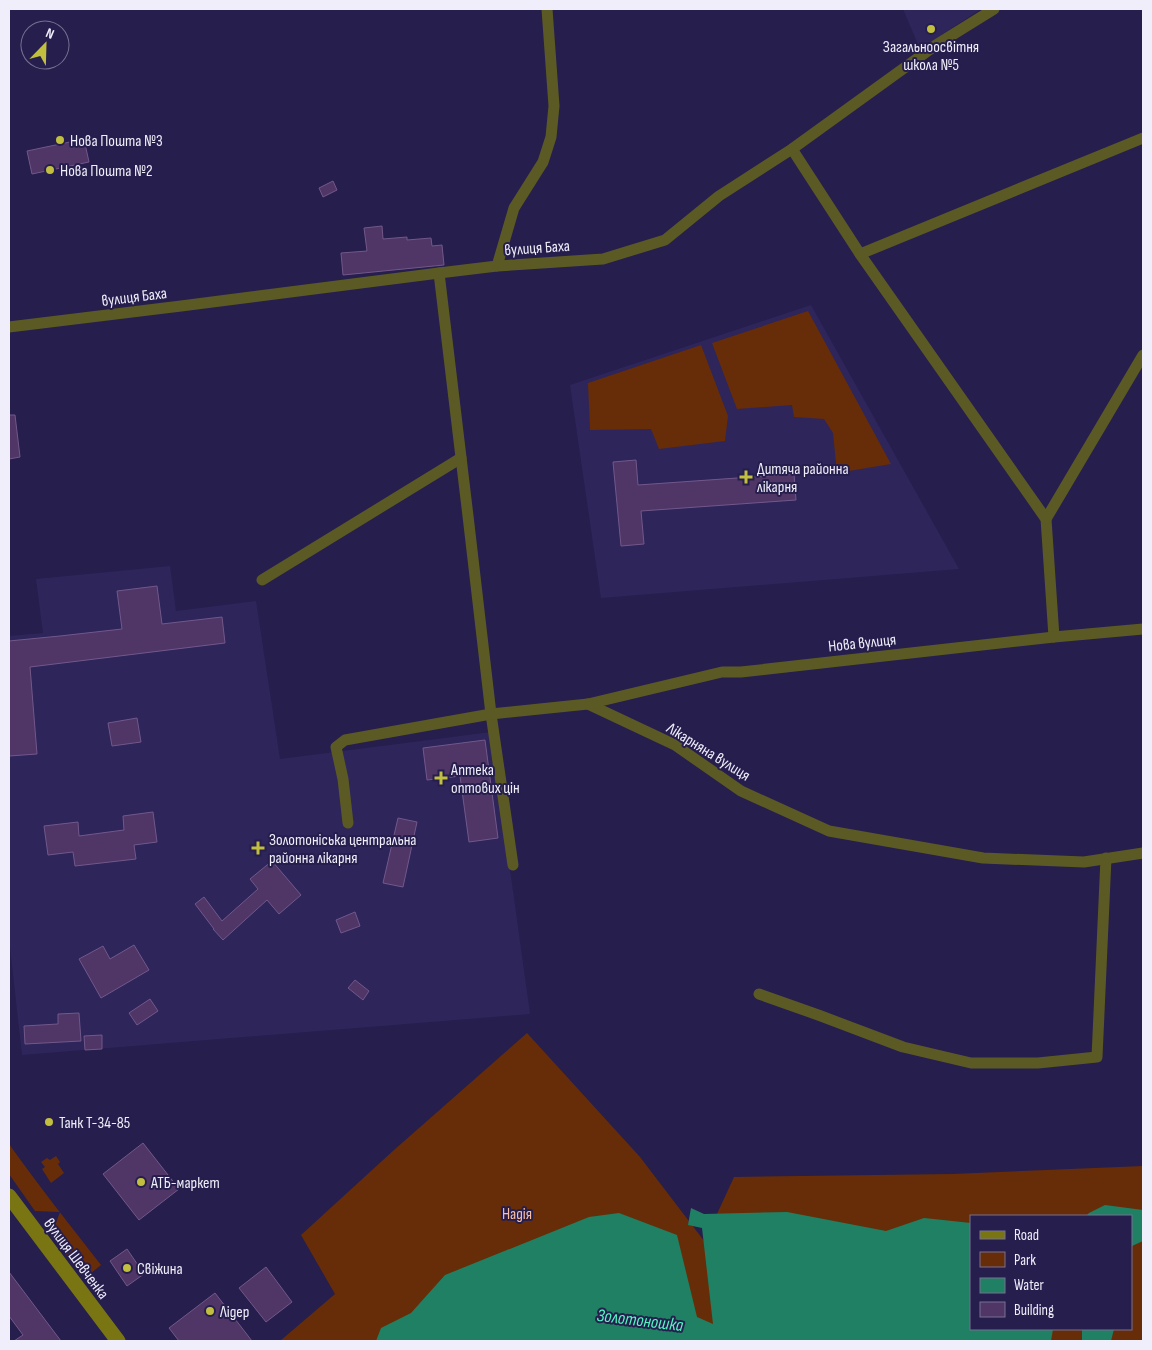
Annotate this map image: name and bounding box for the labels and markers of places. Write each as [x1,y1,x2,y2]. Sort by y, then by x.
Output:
marker: Загальноосвітня школа №5 [925,23,937,35]
place label: Загальноосвітня школа №5 [883,38,979,75]
place label: Нова Пошта №3 [70,132,163,151]
marker: Нова Пошта №3 [54,134,66,146]
place label: Нова Пошта №2 [60,162,153,181]
marker: Нова Пошта №2 [44,164,56,176]
place label: Дитяча районна лікарня [757,460,849,497]
marker: Дитяча районна лікарня [739,470,753,484]
place label: Аптека оптових цін [450,761,520,798]
marker: Аптека оптових цін [435,772,447,784]
place label: Золотоніська центральна районна лікарня [269,831,417,868]
marker: Золотоніська центральна районна лікарня [251,841,265,855]
place label: Танк Т-34-85 [59,1114,130,1133]
marker: Танк Т-34-85 [43,1116,55,1128]
place label: АТБ-маркет [150,1174,220,1193]
marker: АТБ-маркет [135,1176,147,1188]
place label: Свіжина [137,1260,183,1279]
marker: Свіжина [121,1262,133,1274]
place label: Лідер [219,1303,249,1322]
marker: Лідер [204,1305,216,1317]

